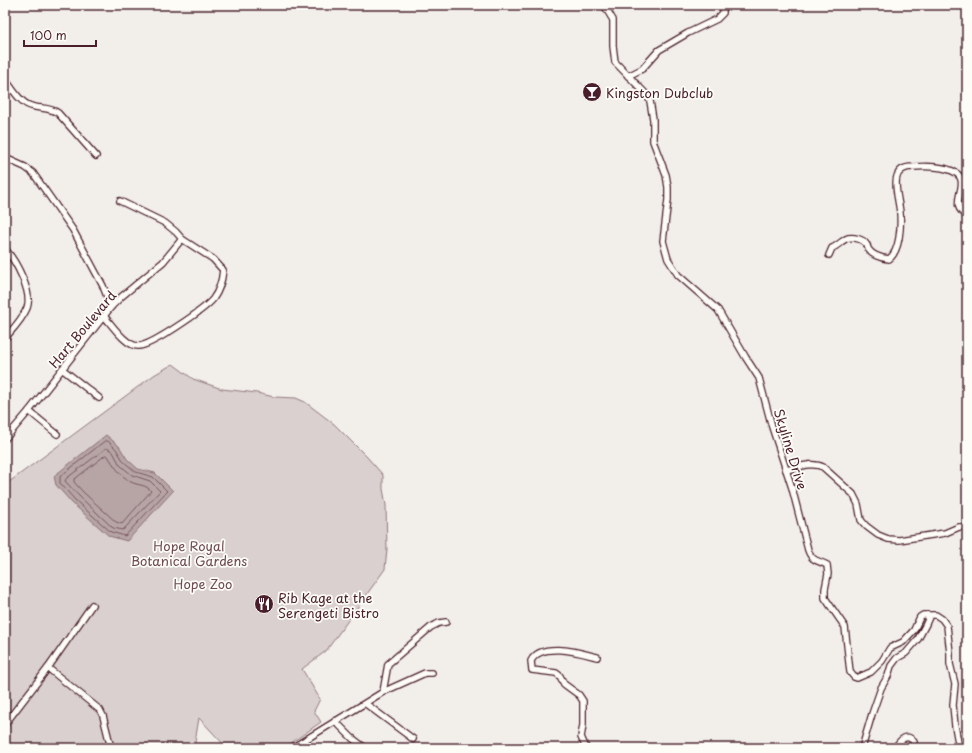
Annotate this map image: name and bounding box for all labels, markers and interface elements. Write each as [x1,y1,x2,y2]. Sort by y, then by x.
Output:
scale bar [24,22,96,48]
text: 100 m [30,26,67,44]
bar icon: Kingston Dubclub [581,81,603,103]
place label: Kingston Dubclub [606,83,713,102]
street label: Hart Boulevard [44,286,120,372]
street label: Skyline Drive [770,406,812,492]
park label: Hope Royal Botanical Gardens [131,536,247,570]
park label: Hope Zoo [174,574,232,593]
place label: Rib Kage at the Serengeti Bistro [278,588,379,622]
restaurant icon: Rib Kage at the Serengeti Bistro [253,593,275,615]

